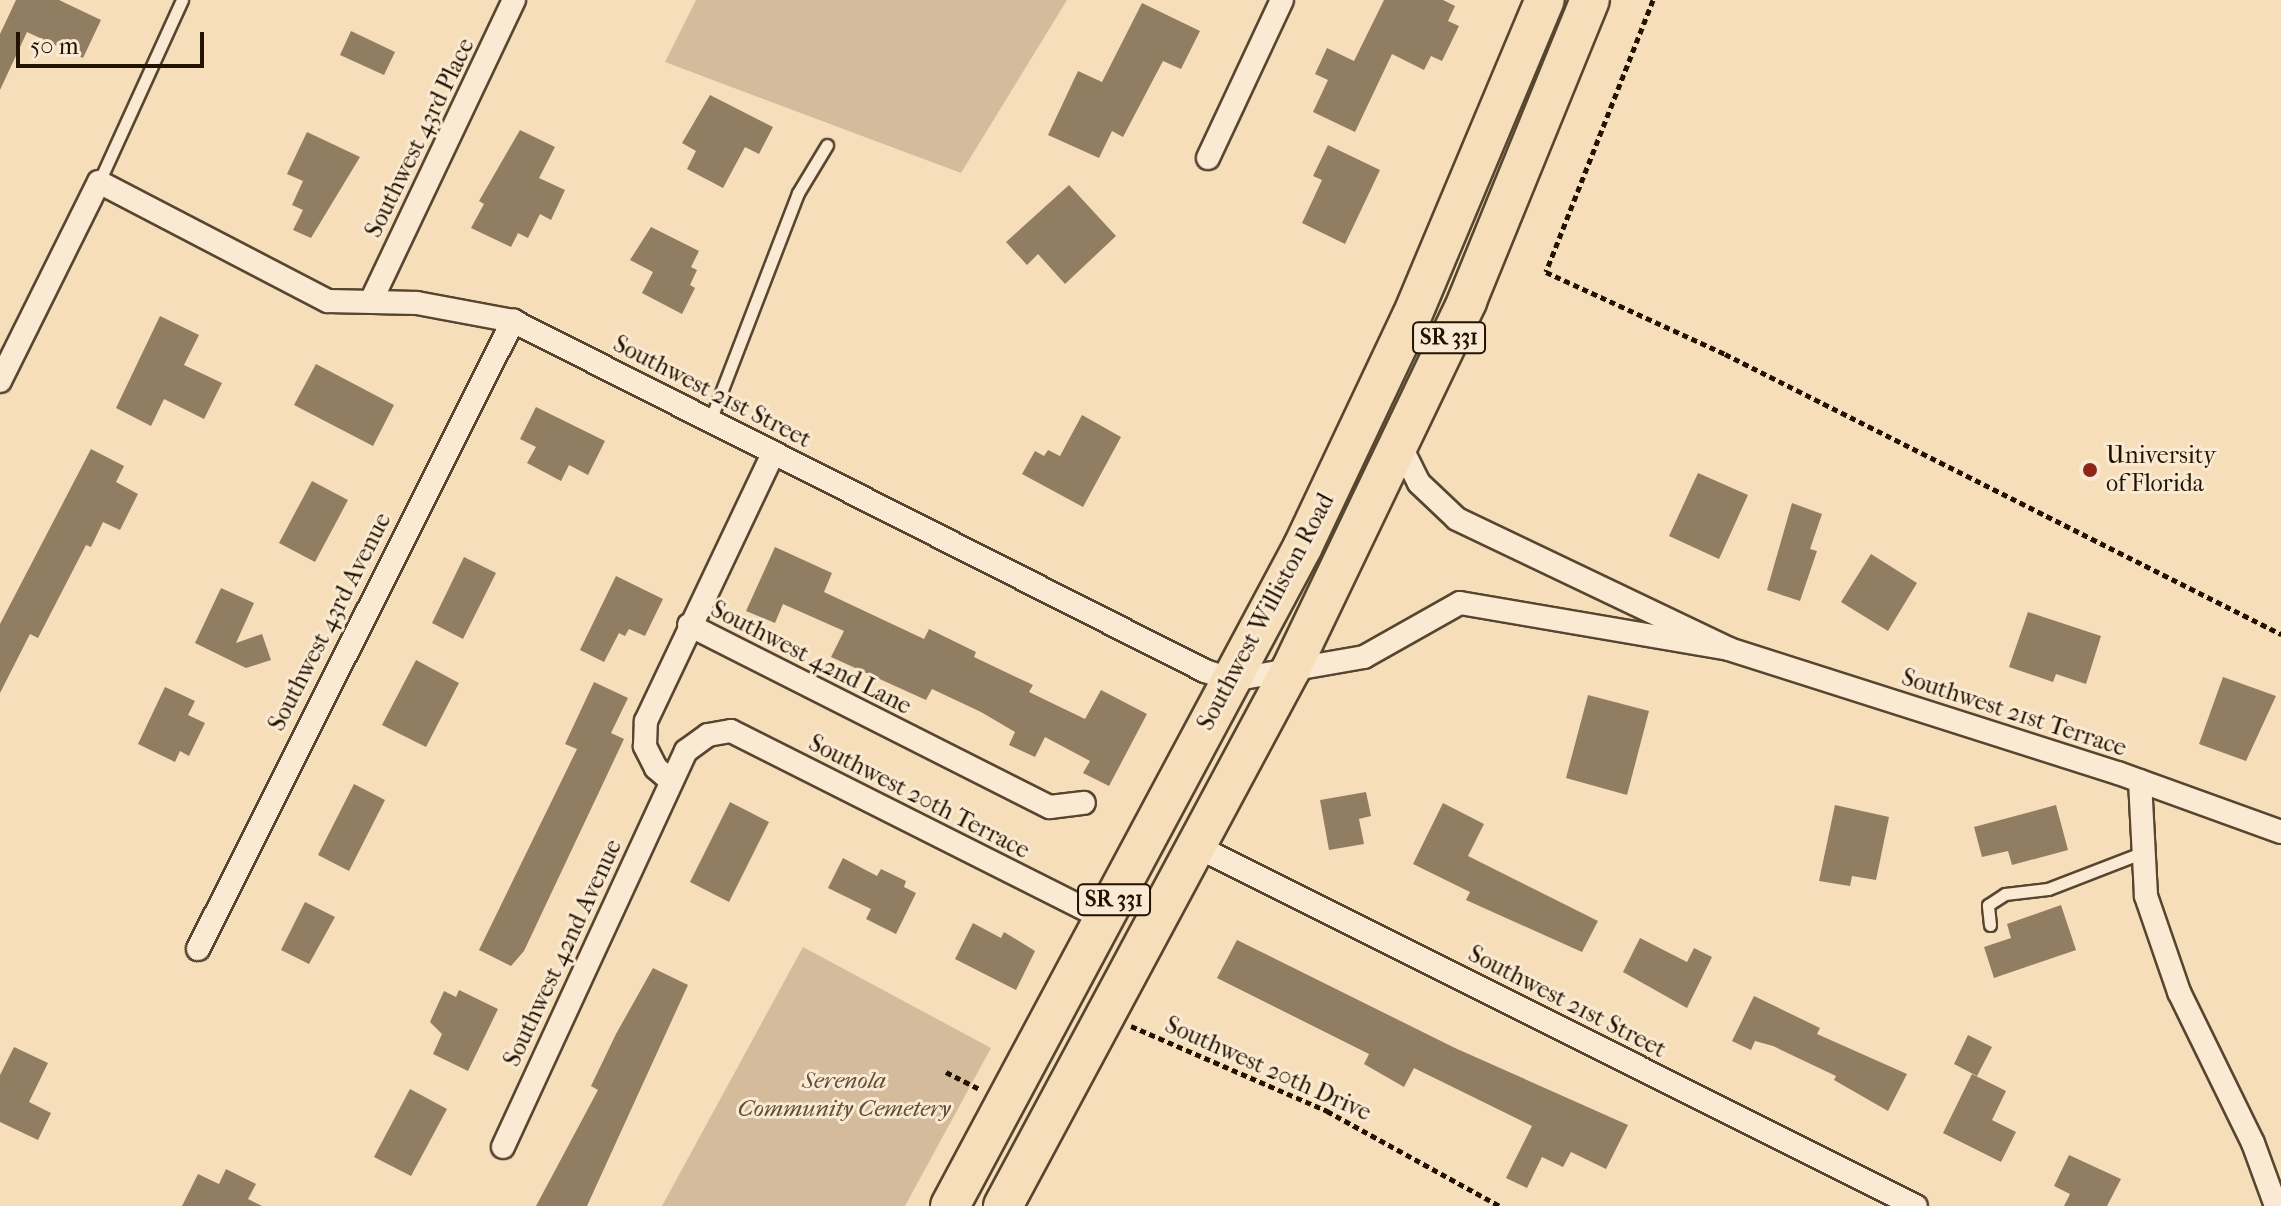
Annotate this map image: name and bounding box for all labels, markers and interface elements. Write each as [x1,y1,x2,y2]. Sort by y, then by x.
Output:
scale bar [20,16,208,66]
text: 50 m [30,32,79,60]
street label: Southwest 43rd Place [359,34,481,242]
road number: SR 331 [1411,320,1487,356]
street label: Southwest 21st Street [608,330,816,454]
place label: University of Florida [2106,442,2216,498]
marker: University of Florida [2081,461,2099,479]
street label: Southwest Williston Road [1191,489,1341,735]
street label: Southwest 43rd Avenue [263,508,397,736]
street label: Southwest 42nd Lane [706,595,916,721]
street label: Southwest 21st Terrace [1898,663,2130,763]
street label: Southwest 20th Terrace [804,729,1034,865]
street label: Southwest 42nd Avenue [498,835,628,1071]
road number: SR 331 [1076,882,1152,918]
street label: Southwest 21st Street [1463,940,1671,1064]
street label: Southwest 20th Drive [1160,1011,1376,1127]
park label: Serenola Community Cemetery [737,1067,951,1123]

